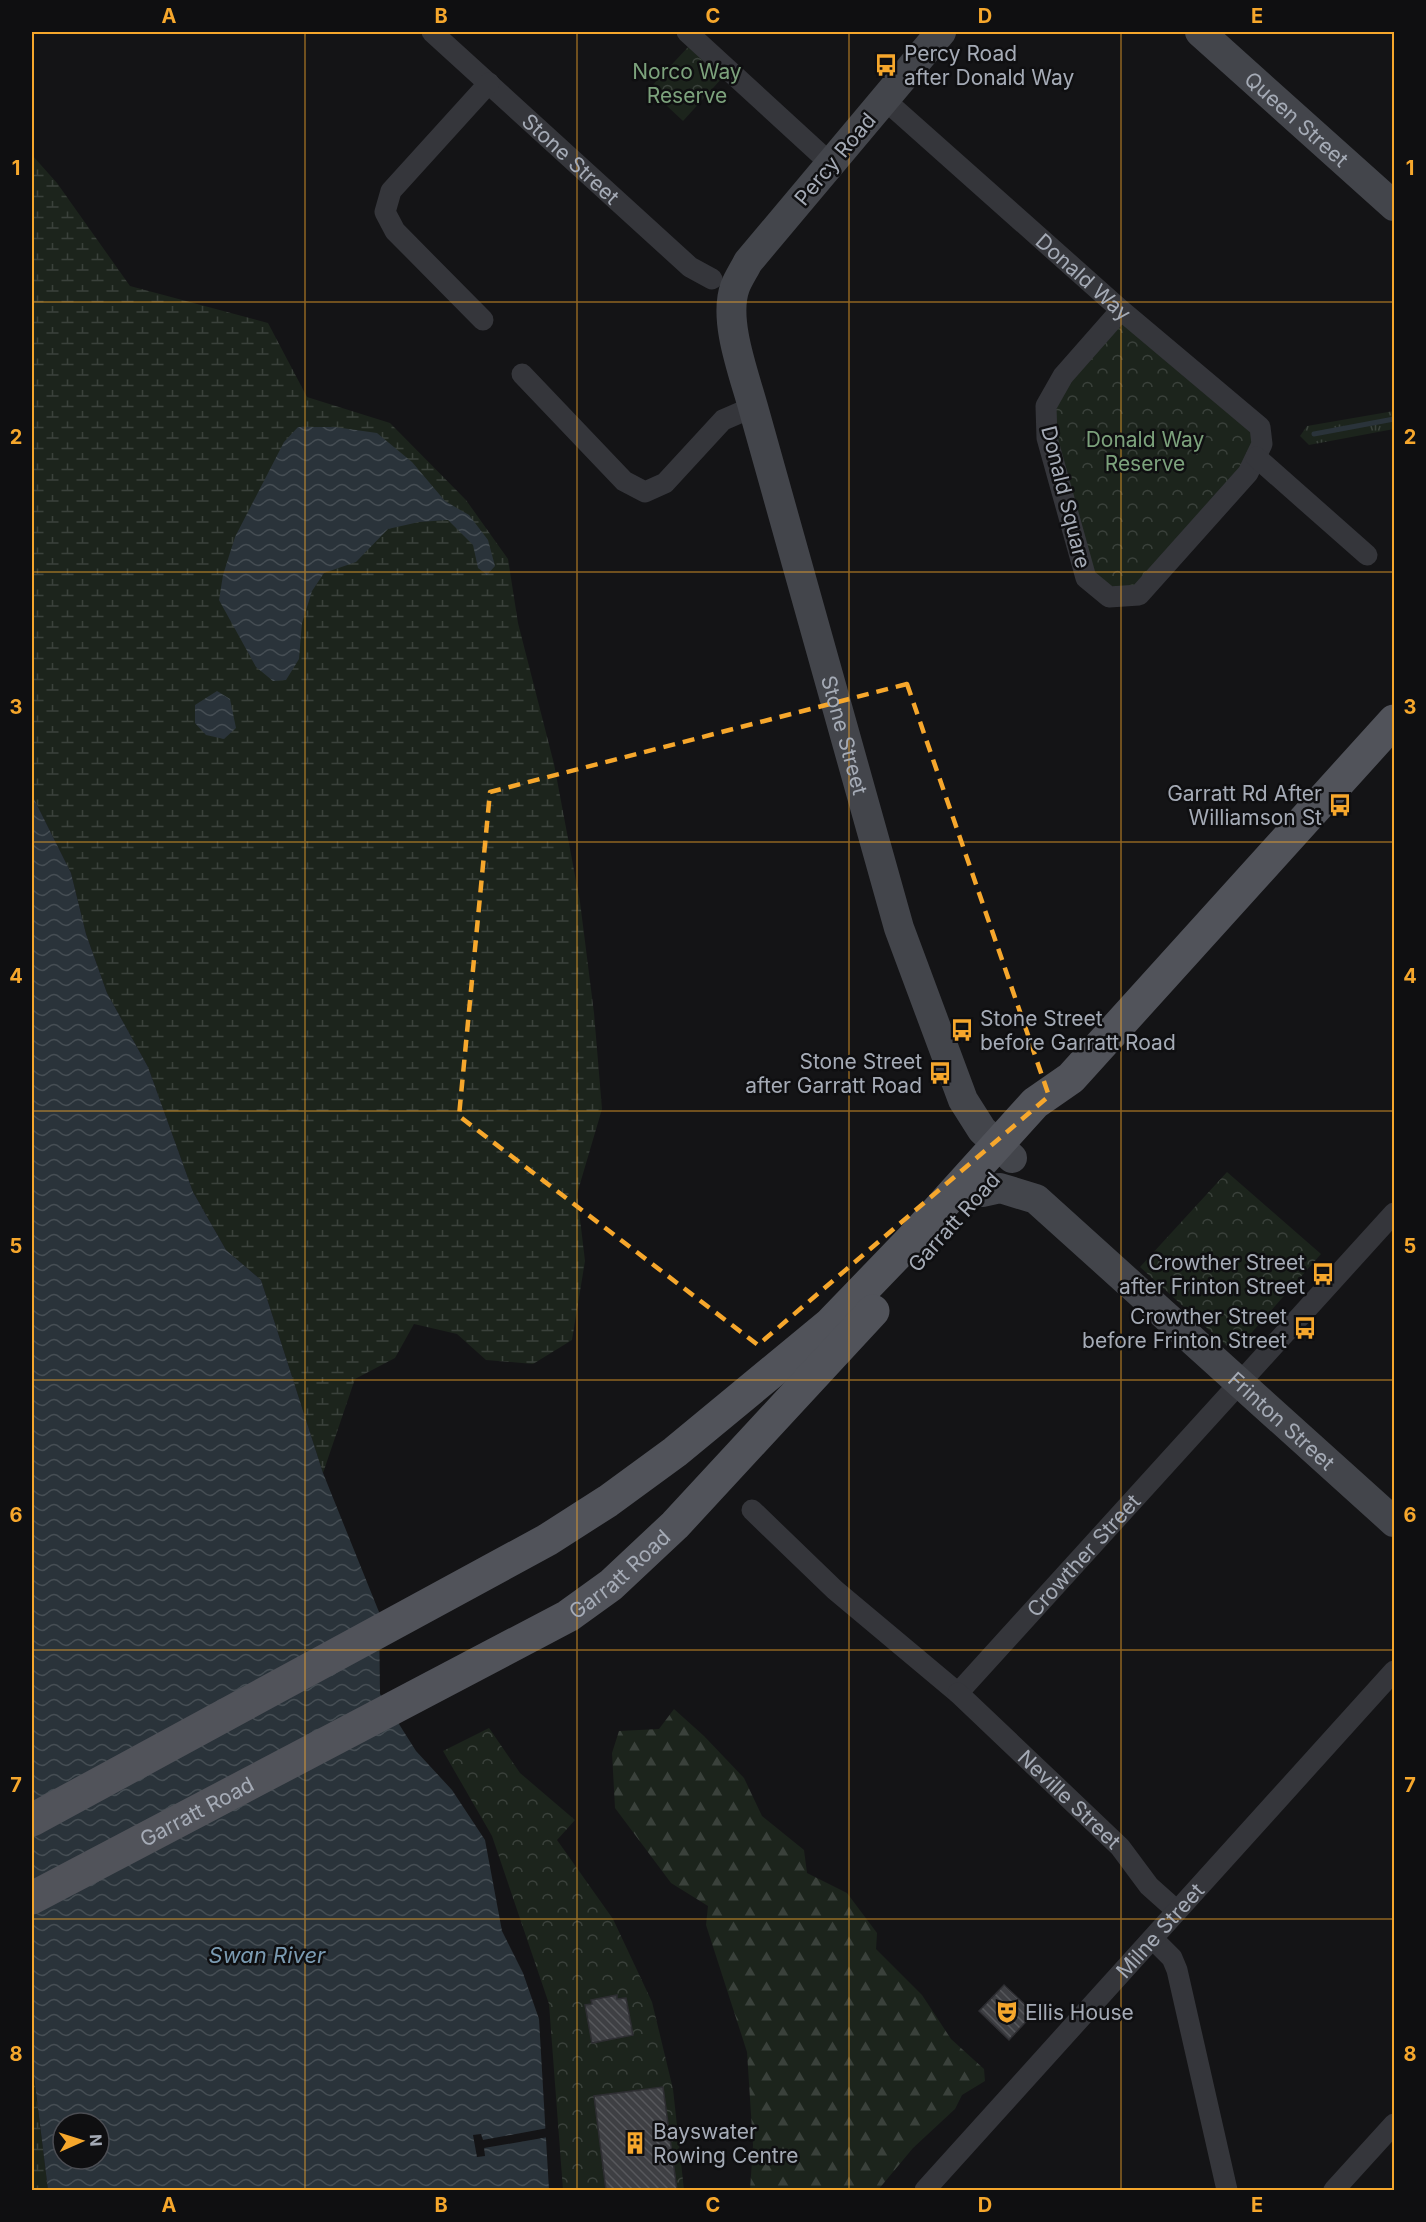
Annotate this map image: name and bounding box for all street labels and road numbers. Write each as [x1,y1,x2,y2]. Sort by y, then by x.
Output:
street label: Queen Street [1240,66,1354,172]
street label: Stone Street [517,108,625,209]
street label: Percy Road [789,108,881,210]
street label: Donald Way [1031,228,1136,326]
street label: Donald Square [1036,423,1096,571]
street label: Stone Street [816,672,873,797]
street label: Garratt Road [903,1167,1005,1277]
street label: Frinton Street [1223,1366,1340,1475]
street label: Crowther Street [1021,1489,1145,1622]
street label: Garratt Road [564,1524,675,1624]
street label: Neville Street [1013,1744,1126,1854]
street label: Garratt Road [135,1771,258,1852]
street label: Milne Street [1110,1878,1209,1983]

